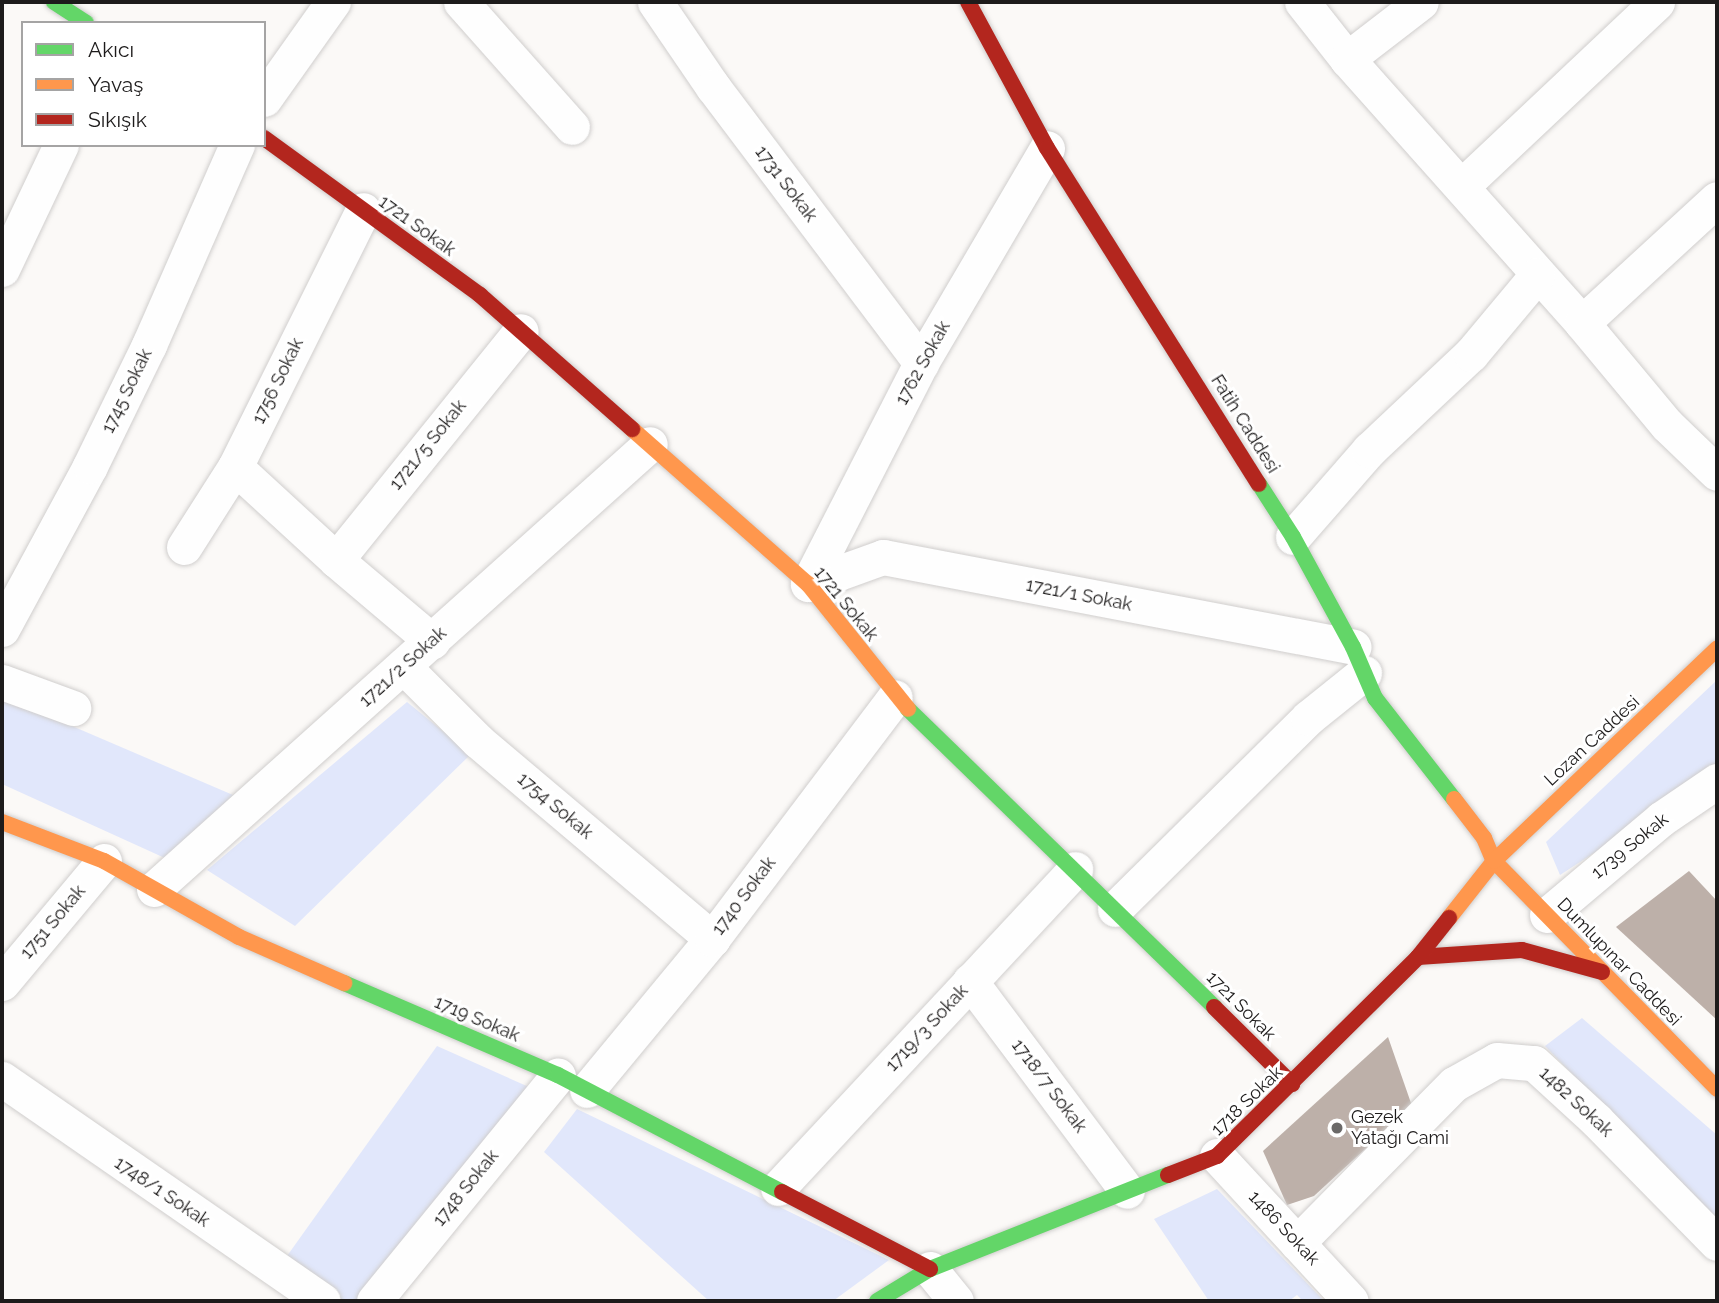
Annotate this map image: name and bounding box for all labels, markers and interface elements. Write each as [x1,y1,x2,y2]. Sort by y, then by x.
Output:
legend [21,21,266,147]
text: Akıcı [88,37,134,62]
text: Yavaş [88,72,143,97]
text: Sıkışık [88,107,147,132]
street label: 1731 Sokak [750,142,822,226]
street label: 1721 Sokak [374,191,460,261]
street label: 1762 Sokak [891,317,955,409]
street label: 1756 Sokak [248,335,308,427]
street label: 1745 Sokak [97,345,157,437]
street label: Fatih Caddesi [1206,371,1284,477]
street label: 1721/5 Sokak [385,396,471,494]
street label: 1721 Sokak [809,562,883,646]
street label: 1721/1 Sokak [1024,574,1134,616]
street label: 1721/2 Sokak [355,622,451,712]
street label: Lozan Caddesi [1540,691,1644,791]
street label: 1754 Sokak [513,768,597,844]
street label: 1739 Sokak [1587,809,1673,883]
street label: 1740 Sokak [708,853,780,939]
street label: 1751 Sokak [16,881,90,963]
street label: Dumlupınar Caddesi [1552,893,1686,1031]
street label: 1721 Sokak [1202,967,1280,1045]
street label: 1719/3 Sokak [881,980,973,1076]
street label: 1719 Sokak [431,991,523,1047]
street label: 1718/7 Sokak [1007,1035,1091,1137]
street label: 1718 Sokak [1207,1062,1287,1140]
street label: 1482 Sokak [1535,1063,1617,1141]
place label: Gezek Yatağı Cami [1351,1107,1449,1150]
marker: Gezek Yatağı Cami [1329,1120,1345,1136]
street label: 1748 Sokak [429,1145,503,1231]
street label: 1748/1 Sokak [110,1152,214,1232]
street label: 1486 Sokak [1244,1186,1324,1270]

